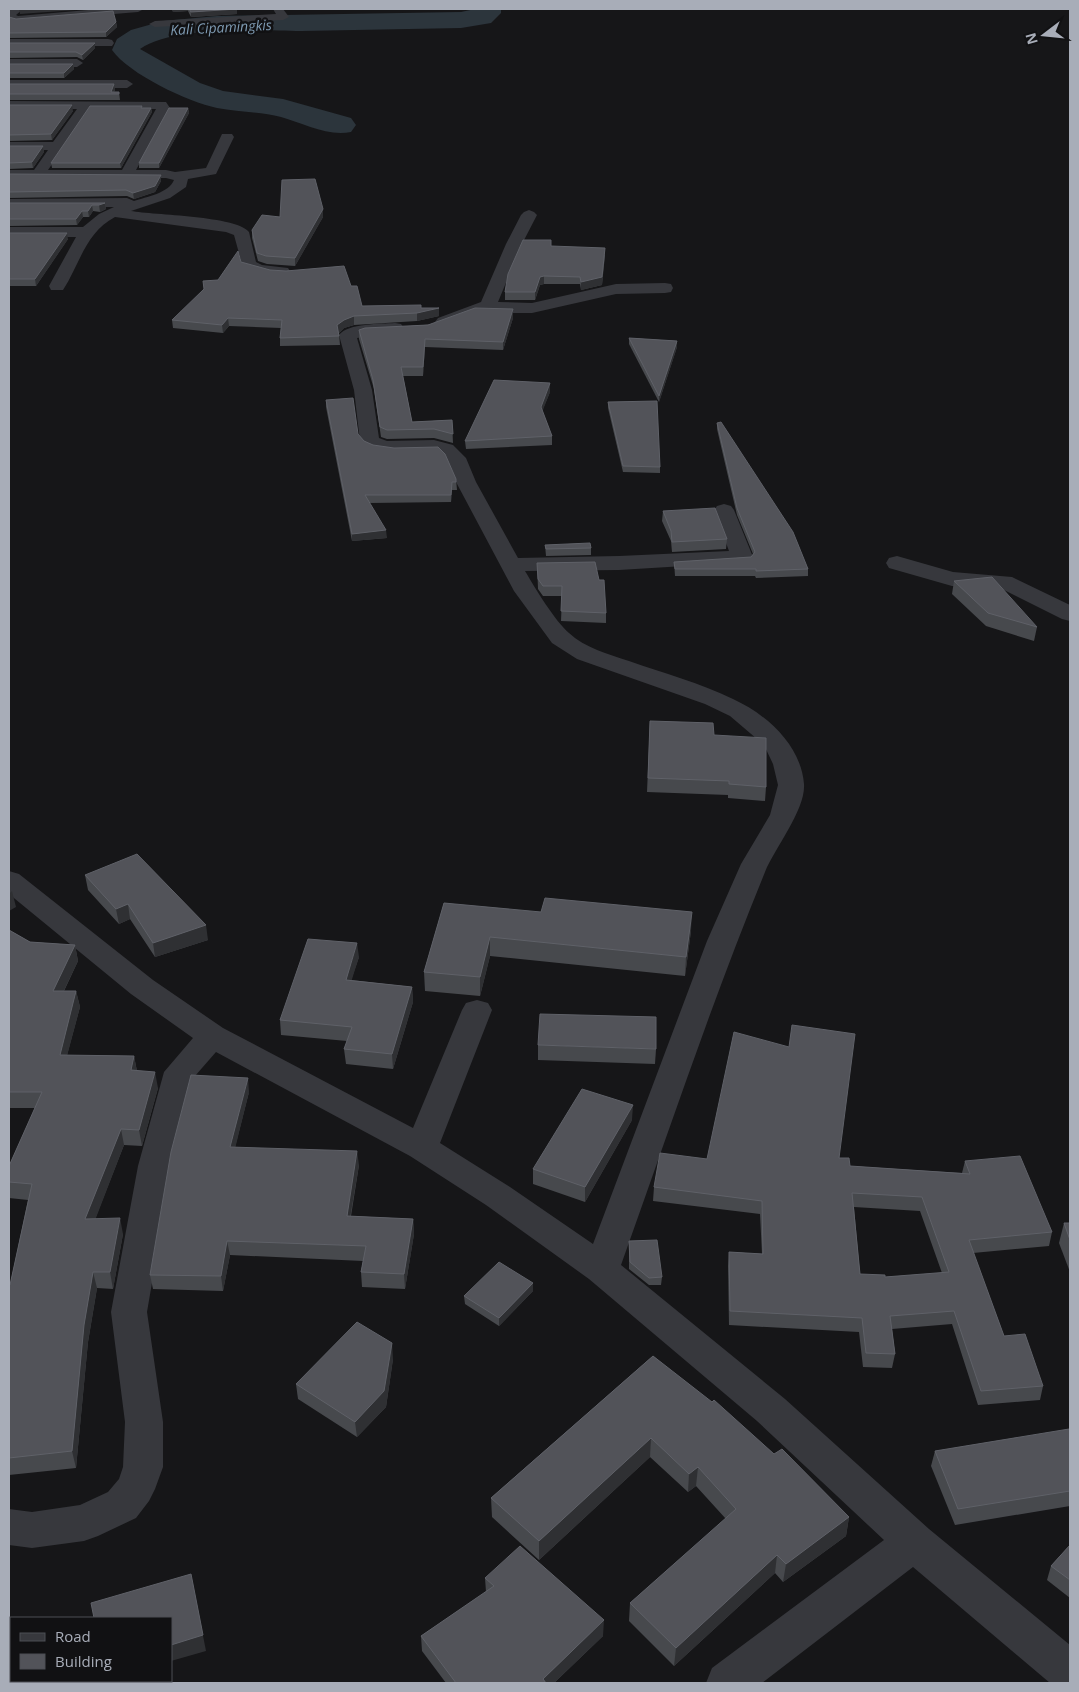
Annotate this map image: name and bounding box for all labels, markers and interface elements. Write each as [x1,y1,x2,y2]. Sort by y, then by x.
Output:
north arrow [1019,10,1069,60]
water label: Kali Cipamingkis [170,15,272,39]
text: N [1020,31,1042,47]
legend [10,1617,172,1682]
text: Road [55,1626,91,1646]
text: Building [55,1651,112,1671]

